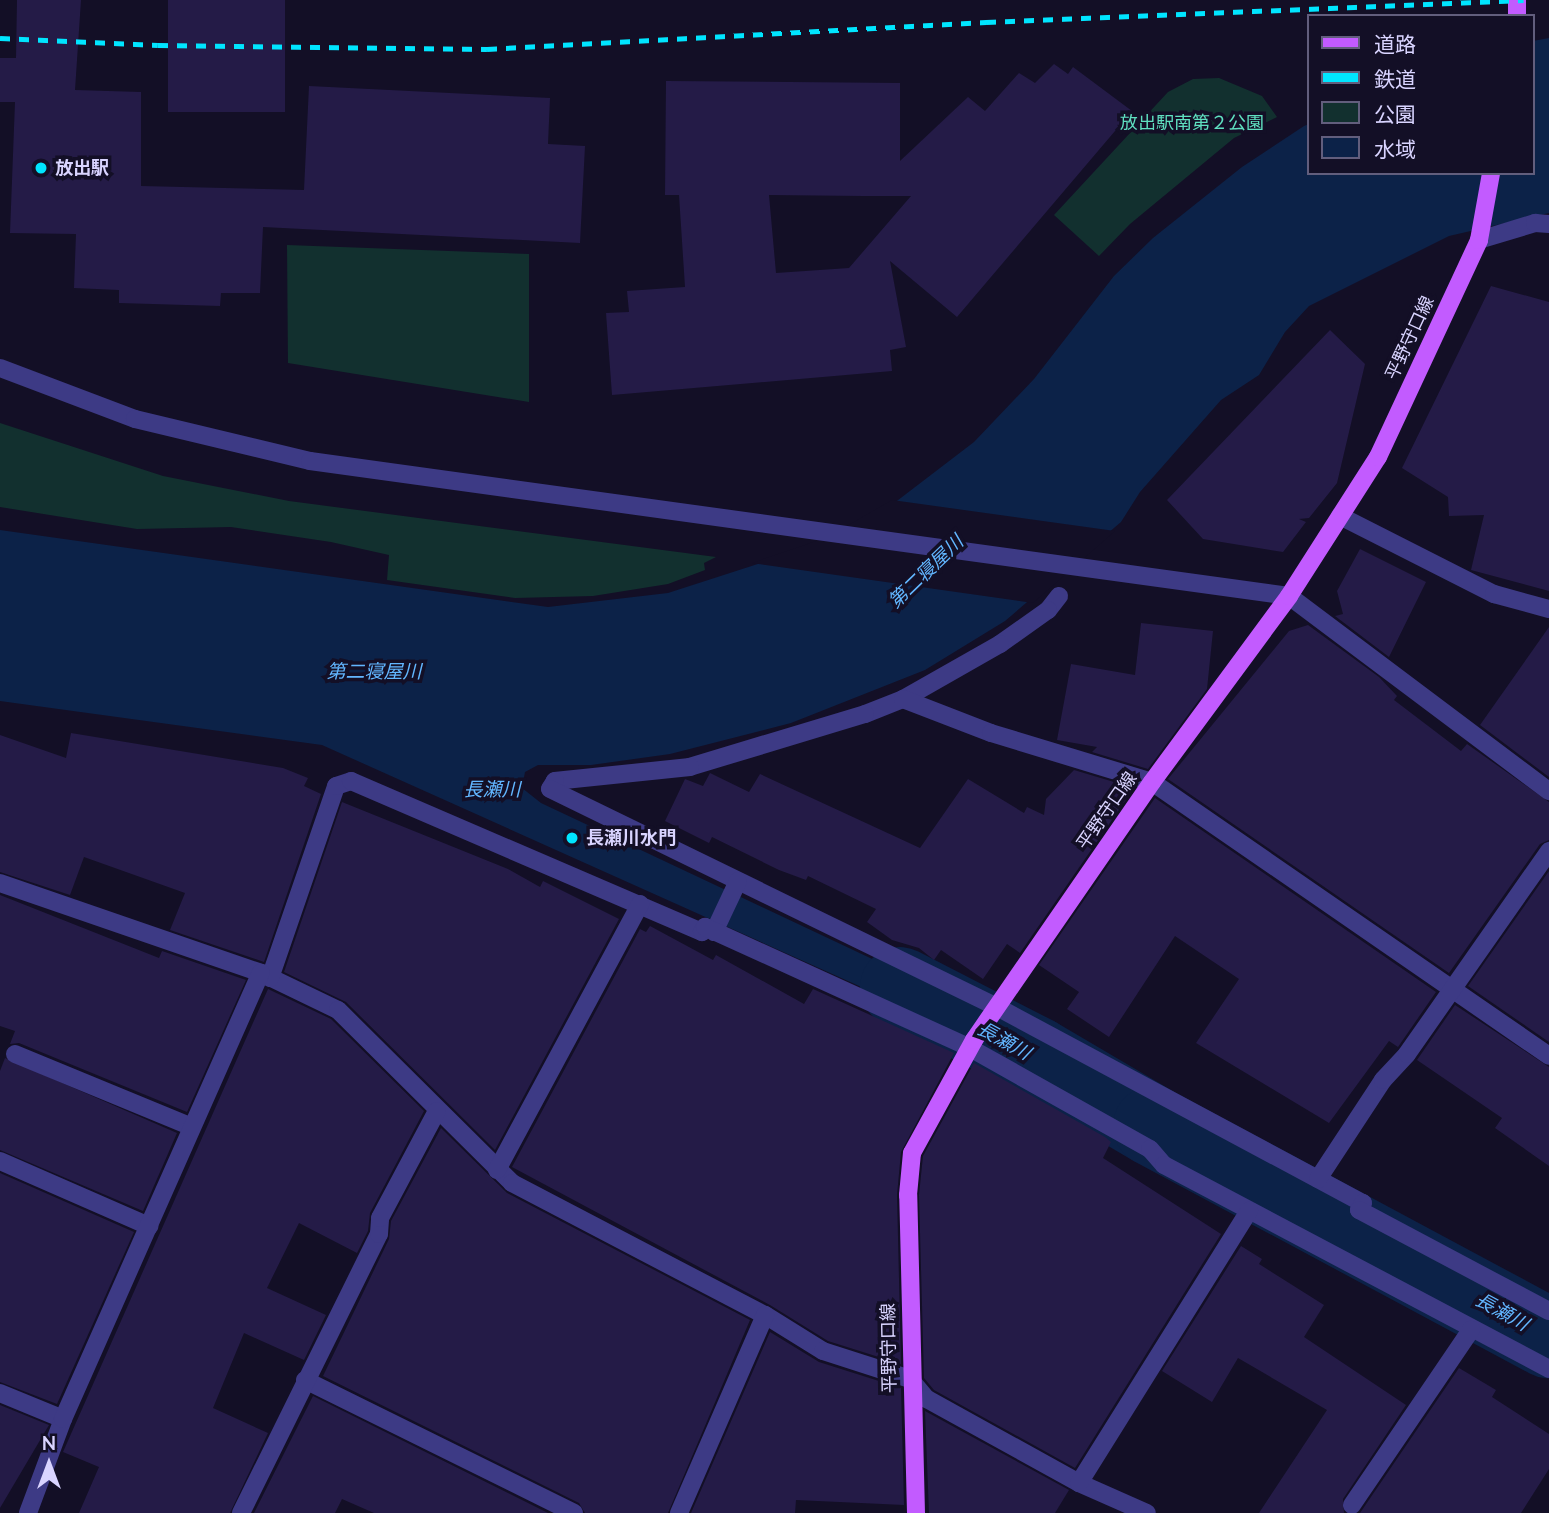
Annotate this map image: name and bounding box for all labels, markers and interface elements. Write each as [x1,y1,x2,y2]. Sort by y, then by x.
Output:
legend [1308,14,1535,175]
text: 道路 [1374,31,1416,57]
text: 鉄道 [1374,66,1416,92]
text: 公園 [1374,101,1416,127]
park label: 放出駅南第２公園 [1120,112,1264,134]
text: 水域 [1374,136,1416,162]
place label: 放出駅 [55,157,109,179]
marker: 放出駅 [33,160,49,176]
street label: 平野守口線 [1381,293,1439,383]
water label: 第二寝屋川 [884,531,968,613]
water label: 第二寝屋川 [327,661,421,683]
street label: 平野守口線 [1072,768,1142,854]
water label: 長瀬川 [464,779,520,801]
place label: 長瀬川水門 [586,827,676,849]
marker: 長瀬川水門 [564,830,580,846]
water label: 長瀬川 [974,1017,1034,1065]
water label: 長瀬川 [1472,1288,1532,1336]
street label: 平野守口線 [877,1303,901,1393]
north arrow [14,1429,84,1499]
text: N [42,1431,56,1455]

